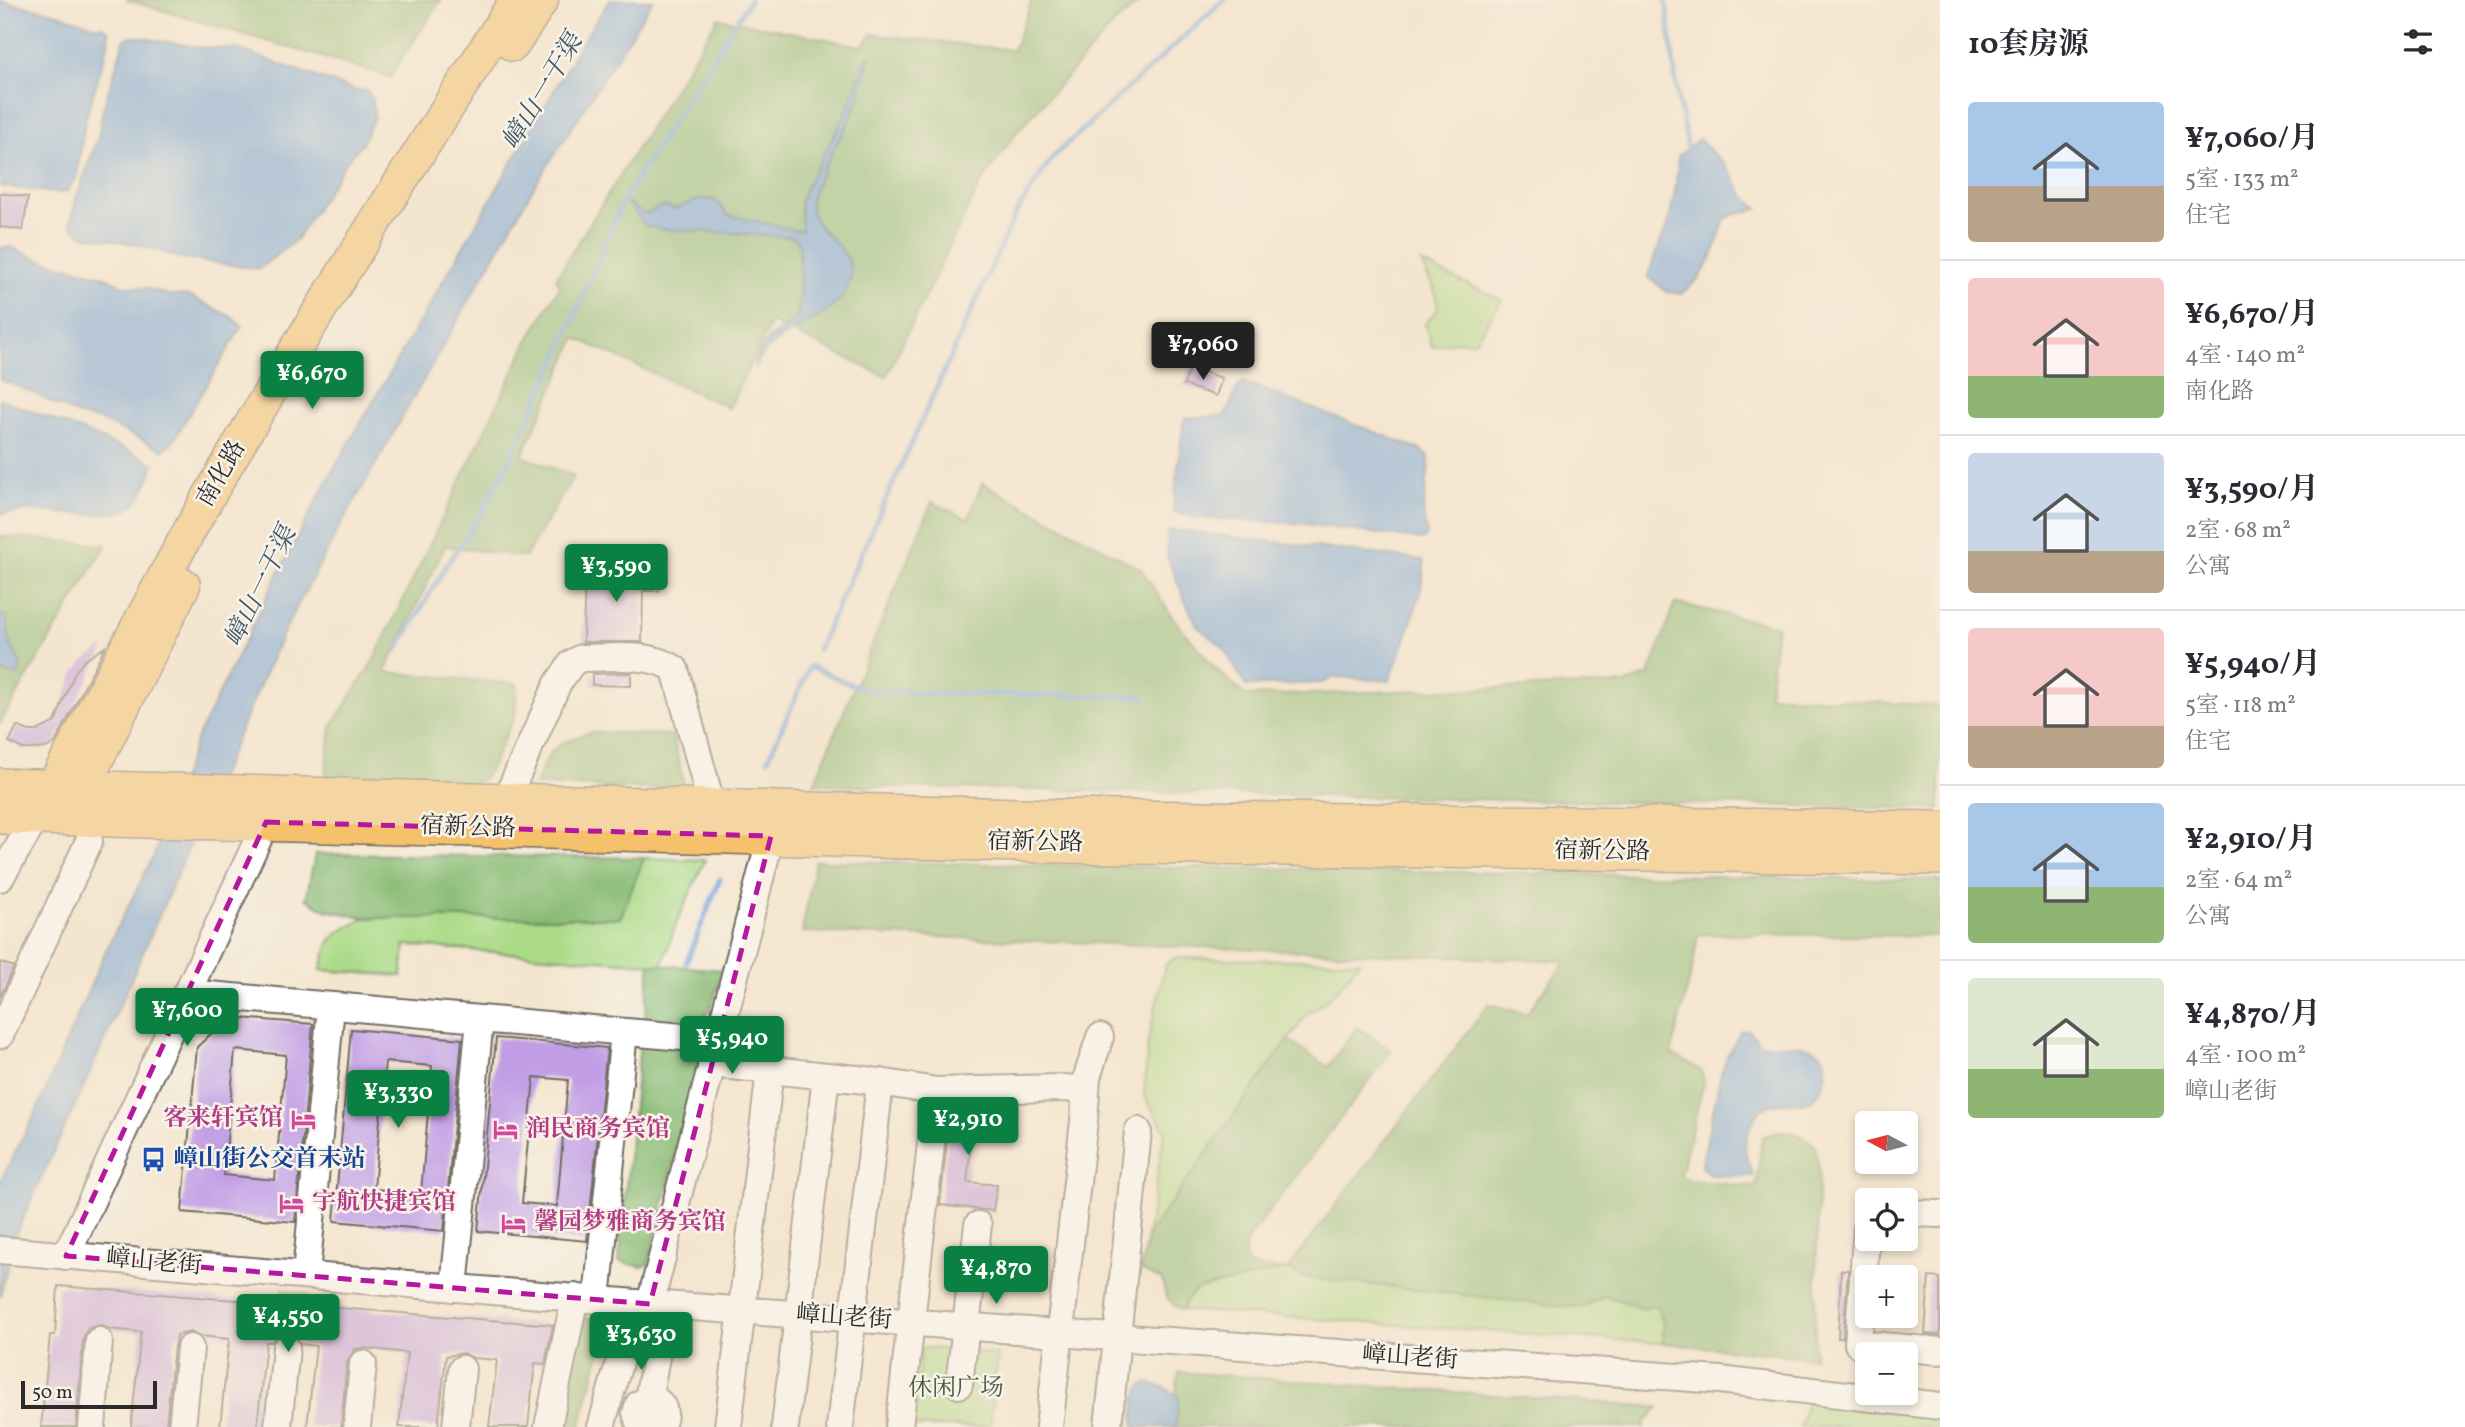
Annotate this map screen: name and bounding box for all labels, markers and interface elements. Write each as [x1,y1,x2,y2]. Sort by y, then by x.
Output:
icon: filters [2399,23,2437,61]
water label: 嶂山一干渠 [494,24,593,157]
text: 10套房源 [1968,24,2089,66]
text: ¥7,060/月 [2185,118,2319,160]
icon: home [2024,130,2108,214]
text: 5室 · 133 m² [2185,164,2299,196]
text: 住宅 [2185,200,2231,232]
text: ¥6,670/月 [2185,294,2319,336]
icon: home [2024,306,2108,390]
pin: ¥7,060 [1146,322,1260,382]
text: ¥7,060 [1168,329,1238,361]
text: 4室 · 140 m² [2185,340,2305,372]
pin: ¥6,670 [255,352,369,411]
text: ¥6,670 [277,358,347,390]
text: 南化路 [2185,376,2254,408]
street label: 南化路 [189,434,255,514]
text: ¥3,590/月 [2185,469,2319,511]
icon: home [2024,481,2108,565]
text: 2室 · 68 m² [2185,515,2291,547]
water label: 嶂山一干渠 [216,518,307,653]
pin: ¥3,590 [559,544,673,604]
text: ¥3,590 [581,551,651,583]
text: 公寓 [2185,551,2231,583]
text: ¥5,940/月 [2185,644,2321,686]
icon: home [2024,656,2108,740]
text: 5室 · 118 m² [2185,690,2296,722]
text: 住宅 [2185,726,2231,758]
street label: 宿新公路 [419,809,517,847]
text: ¥2,910/月 [2185,819,2317,861]
street label: 宿新公路 [987,825,1083,861]
icon: home [2024,831,2108,915]
street label: 宿新公路 [1554,834,1650,870]
text: 2室 · 64 m² [2185,865,2292,897]
text: 公寓 [2185,901,2231,933]
pin: ¥7,600 [130,988,244,1048]
text: ¥4,870/月 [2185,994,2320,1036]
text: ¥7,600 [151,995,223,1027]
icon: home [2024,1006,2108,1090]
pin: ¥5,940 [675,1016,789,1076]
text: ¥5,940 [696,1023,768,1055]
text: 4室 · 100 m² [2185,1040,2306,1072]
pin: ¥3,330 [341,1070,455,1130]
text: 嶂山老街 [2185,1076,2277,1108]
text: ¥3,330 [363,1077,433,1109]
pin: ¥2,910 [911,1098,1025,1157]
place label: 客来轩宾馆 [163,1102,283,1136]
text: ¥2,910 [933,1104,1003,1136]
hotel icon: 客来轩宾馆 [289,1105,317,1133]
north arrow [1855,1111,1918,1174]
map controls [1855,1111,1918,1405]
place label: 润民商务宾馆 [526,1113,670,1147]
hotel icon: 润民商务宾馆 [492,1116,520,1144]
place label: 嶂山街公交首末站 [174,1143,366,1177]
bus stop icon: 嶂山街公交首末站 [140,1146,168,1174]
place label: 宇航快捷宾馆 [312,1186,456,1220]
button: locate [1855,1188,1918,1251]
hotel icon: 宇航快捷宾馆 [278,1189,306,1217]
place label: 馨园梦雅商务宾馆 [534,1206,726,1240]
hotel icon: 馨园梦雅商务宾馆 [500,1209,528,1237]
street label: 嶂山老街 [105,1242,203,1284]
pin: ¥4,870 [939,1246,1053,1306]
text: ¥4,870 [960,1253,1032,1285]
button: + [1855,1265,1918,1328]
pin: ¥4,550 [231,1294,345,1354]
street label: 嶂山老街 [795,1298,893,1338]
text: ¥4,550 [253,1301,323,1333]
pin: ¥3,630 [584,1312,698,1372]
text: ¥3,630 [606,1319,676,1351]
street label: 嶂山老街 [1361,1338,1459,1378]
button: − [1855,1342,1918,1405]
park label: 休闲广场 [908,1372,1004,1406]
scale bar [21,1378,158,1410]
text: 50 m [32,1380,73,1406]

